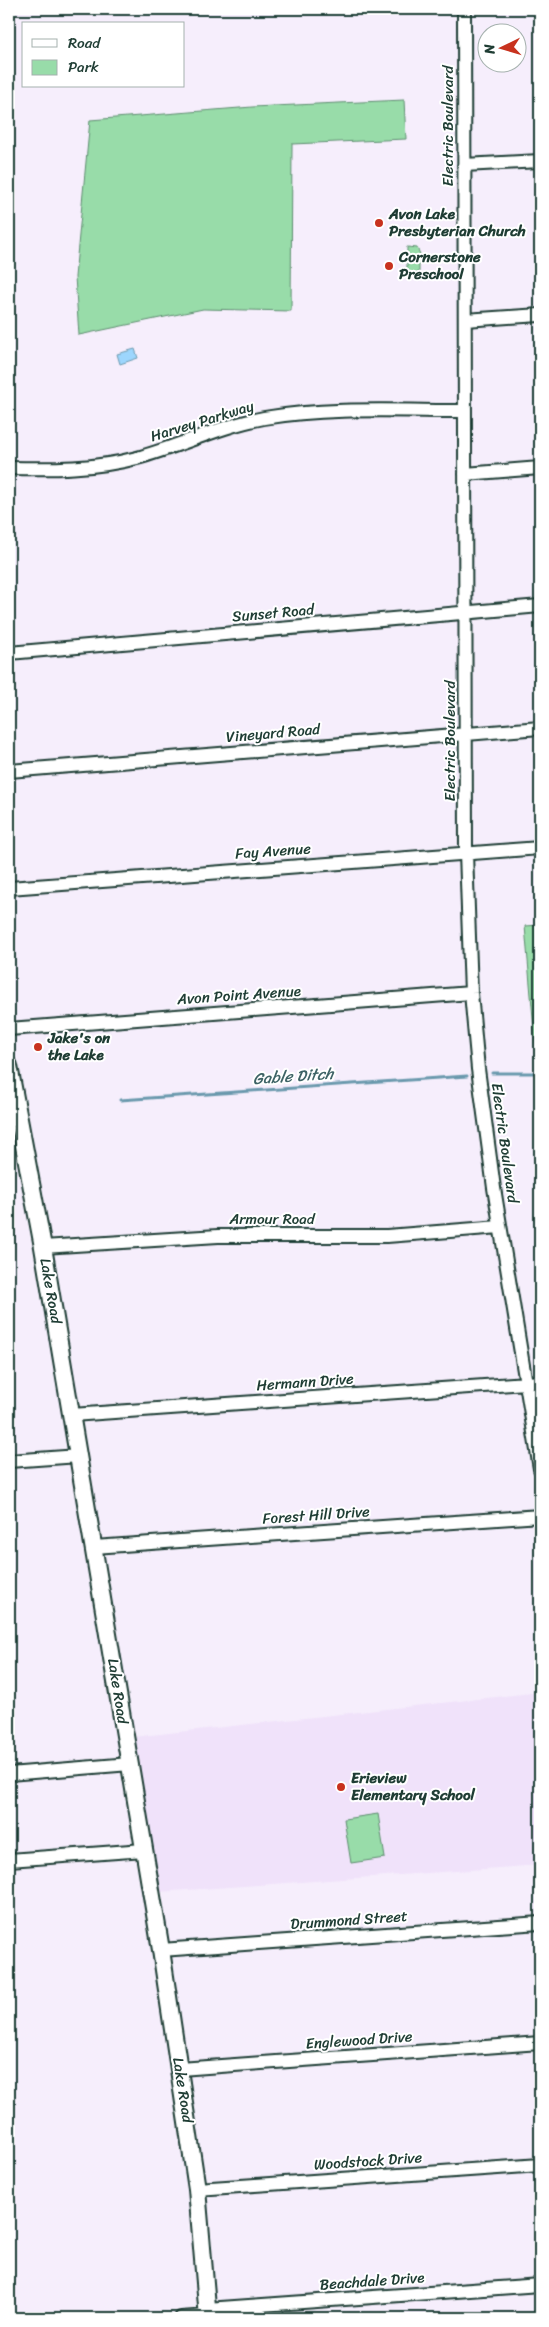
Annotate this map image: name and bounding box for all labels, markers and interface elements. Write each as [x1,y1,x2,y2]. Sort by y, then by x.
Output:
legend [22,22,185,88]
north arrow [476,22,526,72]
text: Road [68,30,101,56]
text: N [477,43,503,56]
text: Park [68,54,99,80]
street label: Electric Boulevard [435,64,461,187]
place label: Avon Lake Presbyterian Church [388,201,526,244]
marker: Avon Lake Presbyterian Church [373,217,385,229]
place label: Cornerstone Preschool [398,244,481,287]
marker: Cornerstone Preschool [383,260,395,272]
street label: Harvey Parkway [147,393,257,449]
street label: Sunset Road [231,596,316,630]
street label: Electric Boulevard [437,679,463,802]
street label: Vineyard Road [225,716,322,750]
street label: Fay Avenue [234,835,312,867]
street label: Avon Point Avenue [175,978,302,1012]
place label: Jake's on the Lake [47,1025,111,1068]
marker: Jake's on the Lake [32,1041,44,1053]
water label: Gable Ditch [252,1059,336,1093]
street label: Electric Boulevard [484,1081,526,1206]
street label: Armour Road [228,1206,316,1232]
street label: Lake Road [32,1256,70,1327]
street label: Hermann Drive [255,1366,355,1398]
street label: Forest Hill Drive [261,1498,371,1532]
street label: Lake Road [100,1656,136,1727]
place label: Erieview Elementary School [351,1765,476,1808]
marker: Erieview Elementary School [335,1781,347,1793]
street label: Drummond Street [290,1903,409,1937]
street label: Englewood Drive [305,2023,414,2057]
street label: Lake Road [165,2055,201,2126]
street label: Woodstock Drive [313,2144,423,2178]
street label: Beachdale Drive [319,2264,425,2298]

